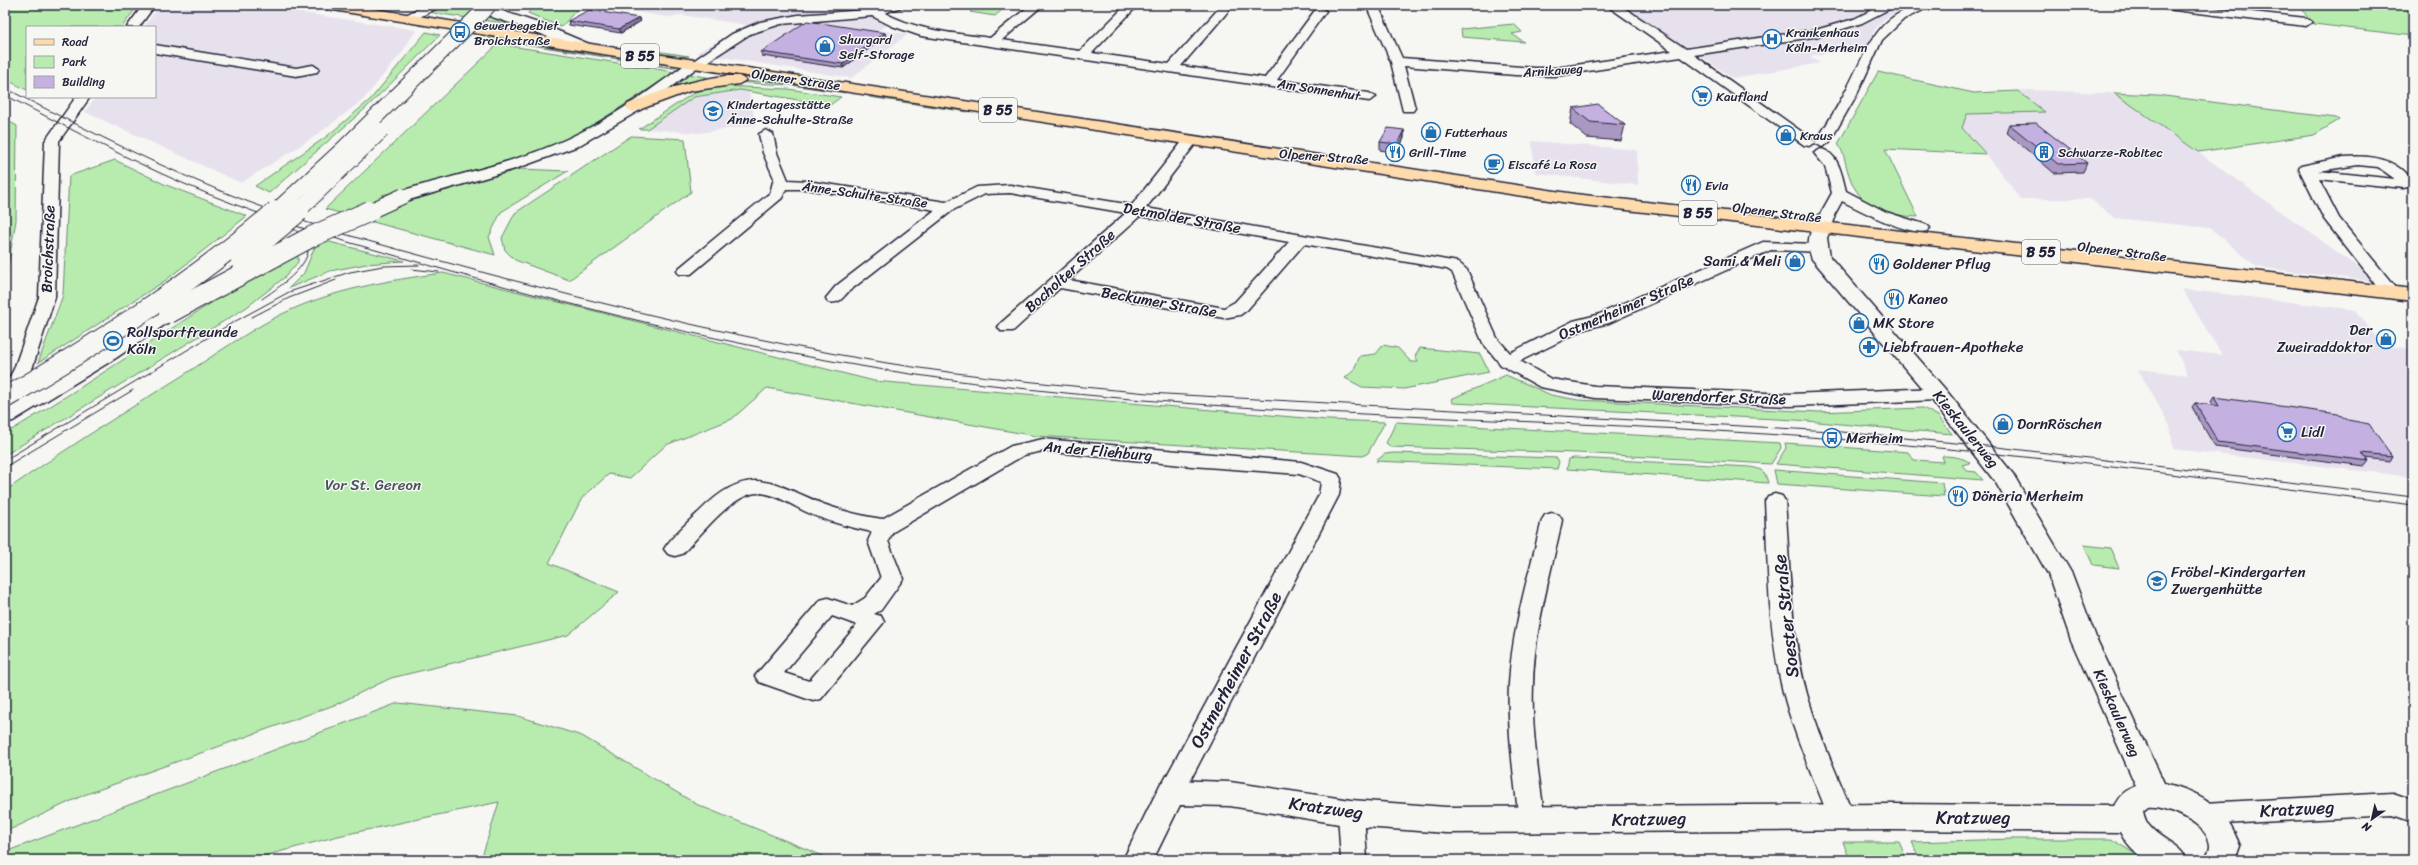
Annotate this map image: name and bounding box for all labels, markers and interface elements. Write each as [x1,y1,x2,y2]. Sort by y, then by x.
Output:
place label: Gewerbegebiet Broichstraße [474,14,559,52]
bus stop icon: Gewerbegebiet Broichstraße [449,21,471,43]
place label: Krankenhaus Köln-Merheim [1786,21,1867,59]
legend [26,26,156,98]
place label: Shurgard Self-Storage [839,28,915,66]
hospital icon: Krankenhaus Köln-Merheim [1761,28,1783,50]
text: Road [62,31,89,53]
shop icon: Shurgard Self-Storage [814,35,836,57]
road number: B 55 [621,44,659,68]
text: Park [62,51,87,73]
street label: Arnikaweg [1521,57,1584,84]
street label: Olpener Straße [750,62,842,97]
text: Building [62,71,105,93]
street label: Am Sonnenhut [1275,71,1363,107]
supermarket icon: Kaufland [1691,85,1713,107]
place label: Kaufland [1716,85,1768,108]
place label: Kindertagesstätte Änne-Schulte-Straße [726,93,854,131]
road number: B 55 [979,98,1017,122]
school or university icon: Kindertagesstätte Änne-Schulte-Straße [702,100,724,122]
shop icon: Futterhaus [1420,121,1442,143]
place label: Futterhaus [1445,121,1508,144]
shop icon: Kraus [1775,124,1797,146]
place label: Kraus [1800,124,1833,147]
restaurant icon: Grill-Time [1384,141,1406,163]
place label: Grill-Time [1409,141,1466,164]
building icon: Schwarze-Robitec [2033,141,2055,163]
place label: Schwarze-Robitec [2058,141,2163,164]
street label: Olpener Straße [1279,142,1370,171]
cafe icon: Eiscafé La Rosa [1483,153,1505,175]
place label: Eiscafé La Rosa [1508,153,1597,176]
street label: Änne-Schulte-Straße [800,174,929,215]
restaurant icon: Evia [1680,174,1702,196]
place label: Evia [1705,174,1729,197]
street label: Detmolder Straße [1121,195,1243,241]
street label: Olpener Straße [1731,196,1823,229]
road number: B 55 [1679,201,1717,225]
street label: Broichstraße [33,204,63,293]
street label: Bocholter Straße [1018,223,1122,319]
street label: Olpener Straße [2076,235,2168,268]
road number: B 55 [2022,240,2060,264]
place label: Sami & Meli [1703,248,1782,274]
shop icon: Sami & Meli [1784,250,1806,272]
place label: Goldener Pflug [1893,251,1991,277]
restaurant icon: Goldener Pflug [1868,253,1890,275]
street label: Ostmerheimer Straße [1554,267,1698,347]
street label: Beckumer Straße [1099,279,1219,325]
place label: Kaneo [1908,286,1948,312]
restaurant icon: Kaneo [1883,288,1905,310]
place label: MK Store [1873,310,1935,336]
shop icon: MK Store [1848,312,1870,334]
place label: Der Zweiraddoktor [2277,317,2373,360]
place label: Rollsportfreunde Köln [127,319,238,362]
shop icon: Der Zweiraddoktor [2375,328,2397,350]
sports icon: Rollsportfreunde Köln [102,330,124,352]
place label: Liebfrauen-Apotheke [1883,334,2024,360]
pharmacy icon: Liebfrauen-Apotheke [1858,336,1880,358]
street label: Warendorfer Straße [1652,382,1786,412]
street label: Kieskaulerweg [1926,384,2006,474]
place label: DornRöschen [2017,411,2102,437]
shop icon: DornRöschen [1992,413,2014,435]
place label: Lidl [2301,419,2325,445]
supermarket icon: Lidl [2276,421,2298,443]
place label: Merheim [1846,425,1903,451]
bus stop icon: Merheim [1821,427,1843,449]
street label: An der Fliehburg [1042,433,1154,469]
park label: Vor St. Gereon [325,472,421,498]
place label: Döneria Merheim [1972,483,2083,509]
restaurant icon: Döneria Merheim [1947,485,1969,507]
street label: Soester Straße [1764,553,1808,679]
place label: Fröbel-Kindergarten Zwergenhütte [2171,559,2306,602]
school or university icon: Fröbel-Kindergarten Zwergenhütte [2146,570,2168,592]
street label: Ostmerheimer Straße [1181,586,1291,754]
street label: Kieskaulerweg [2086,664,2148,762]
street label: Kratzweg [1287,787,1365,829]
street label: Kratzweg [2259,791,2335,827]
north arrow [2352,799,2392,839]
street label: Kratzweg [1611,802,1687,836]
street label: Kratzweg [1936,802,2010,834]
text: N [2358,817,2376,837]

